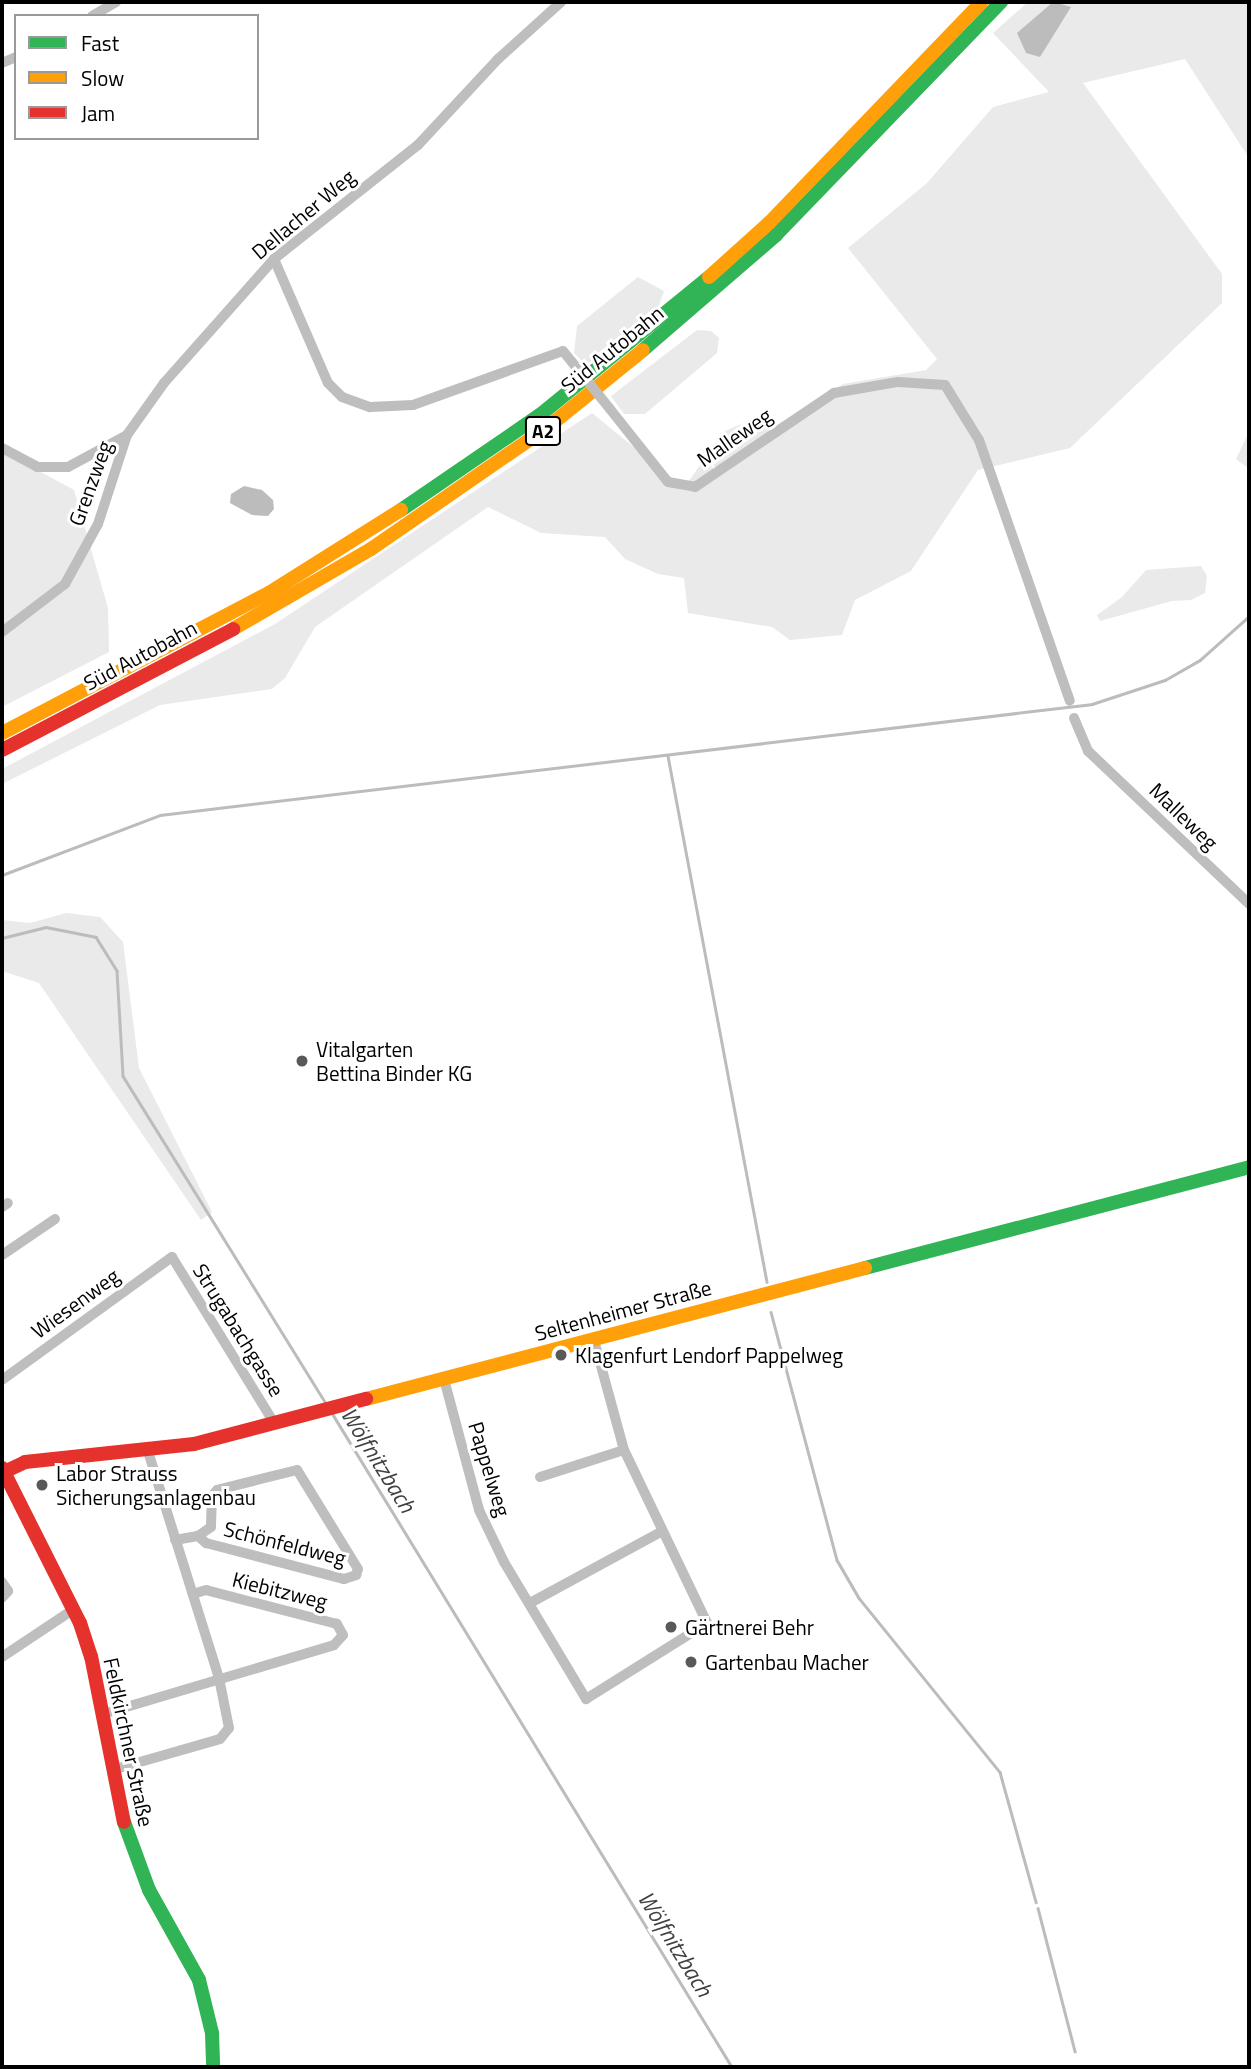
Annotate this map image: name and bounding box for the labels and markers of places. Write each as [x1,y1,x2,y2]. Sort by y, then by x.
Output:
place label: Vitalgarten Bettina Binder KG [316,1036,472,1086]
marker: Vitalgarten Bettina Binder KG [294,1053,310,1069]
place label: Klagenfurt Lendorf Pappelweg [575,1342,843,1368]
marker: Klagenfurt Lendorf Pappelweg [553,1347,569,1363]
place label: Labor Strauss Sicherungsanlagenbau [56,1460,256,1510]
marker: Labor Strauss Sicherungsanlagenbau [34,1477,50,1493]
place label: Gärtnerei Behr [685,1614,814,1640]
marker: Gärtnerei Behr [663,1619,679,1635]
place label: Gartenbau Macher [705,1649,869,1675]
marker: Gartenbau Macher [683,1654,699,1670]

